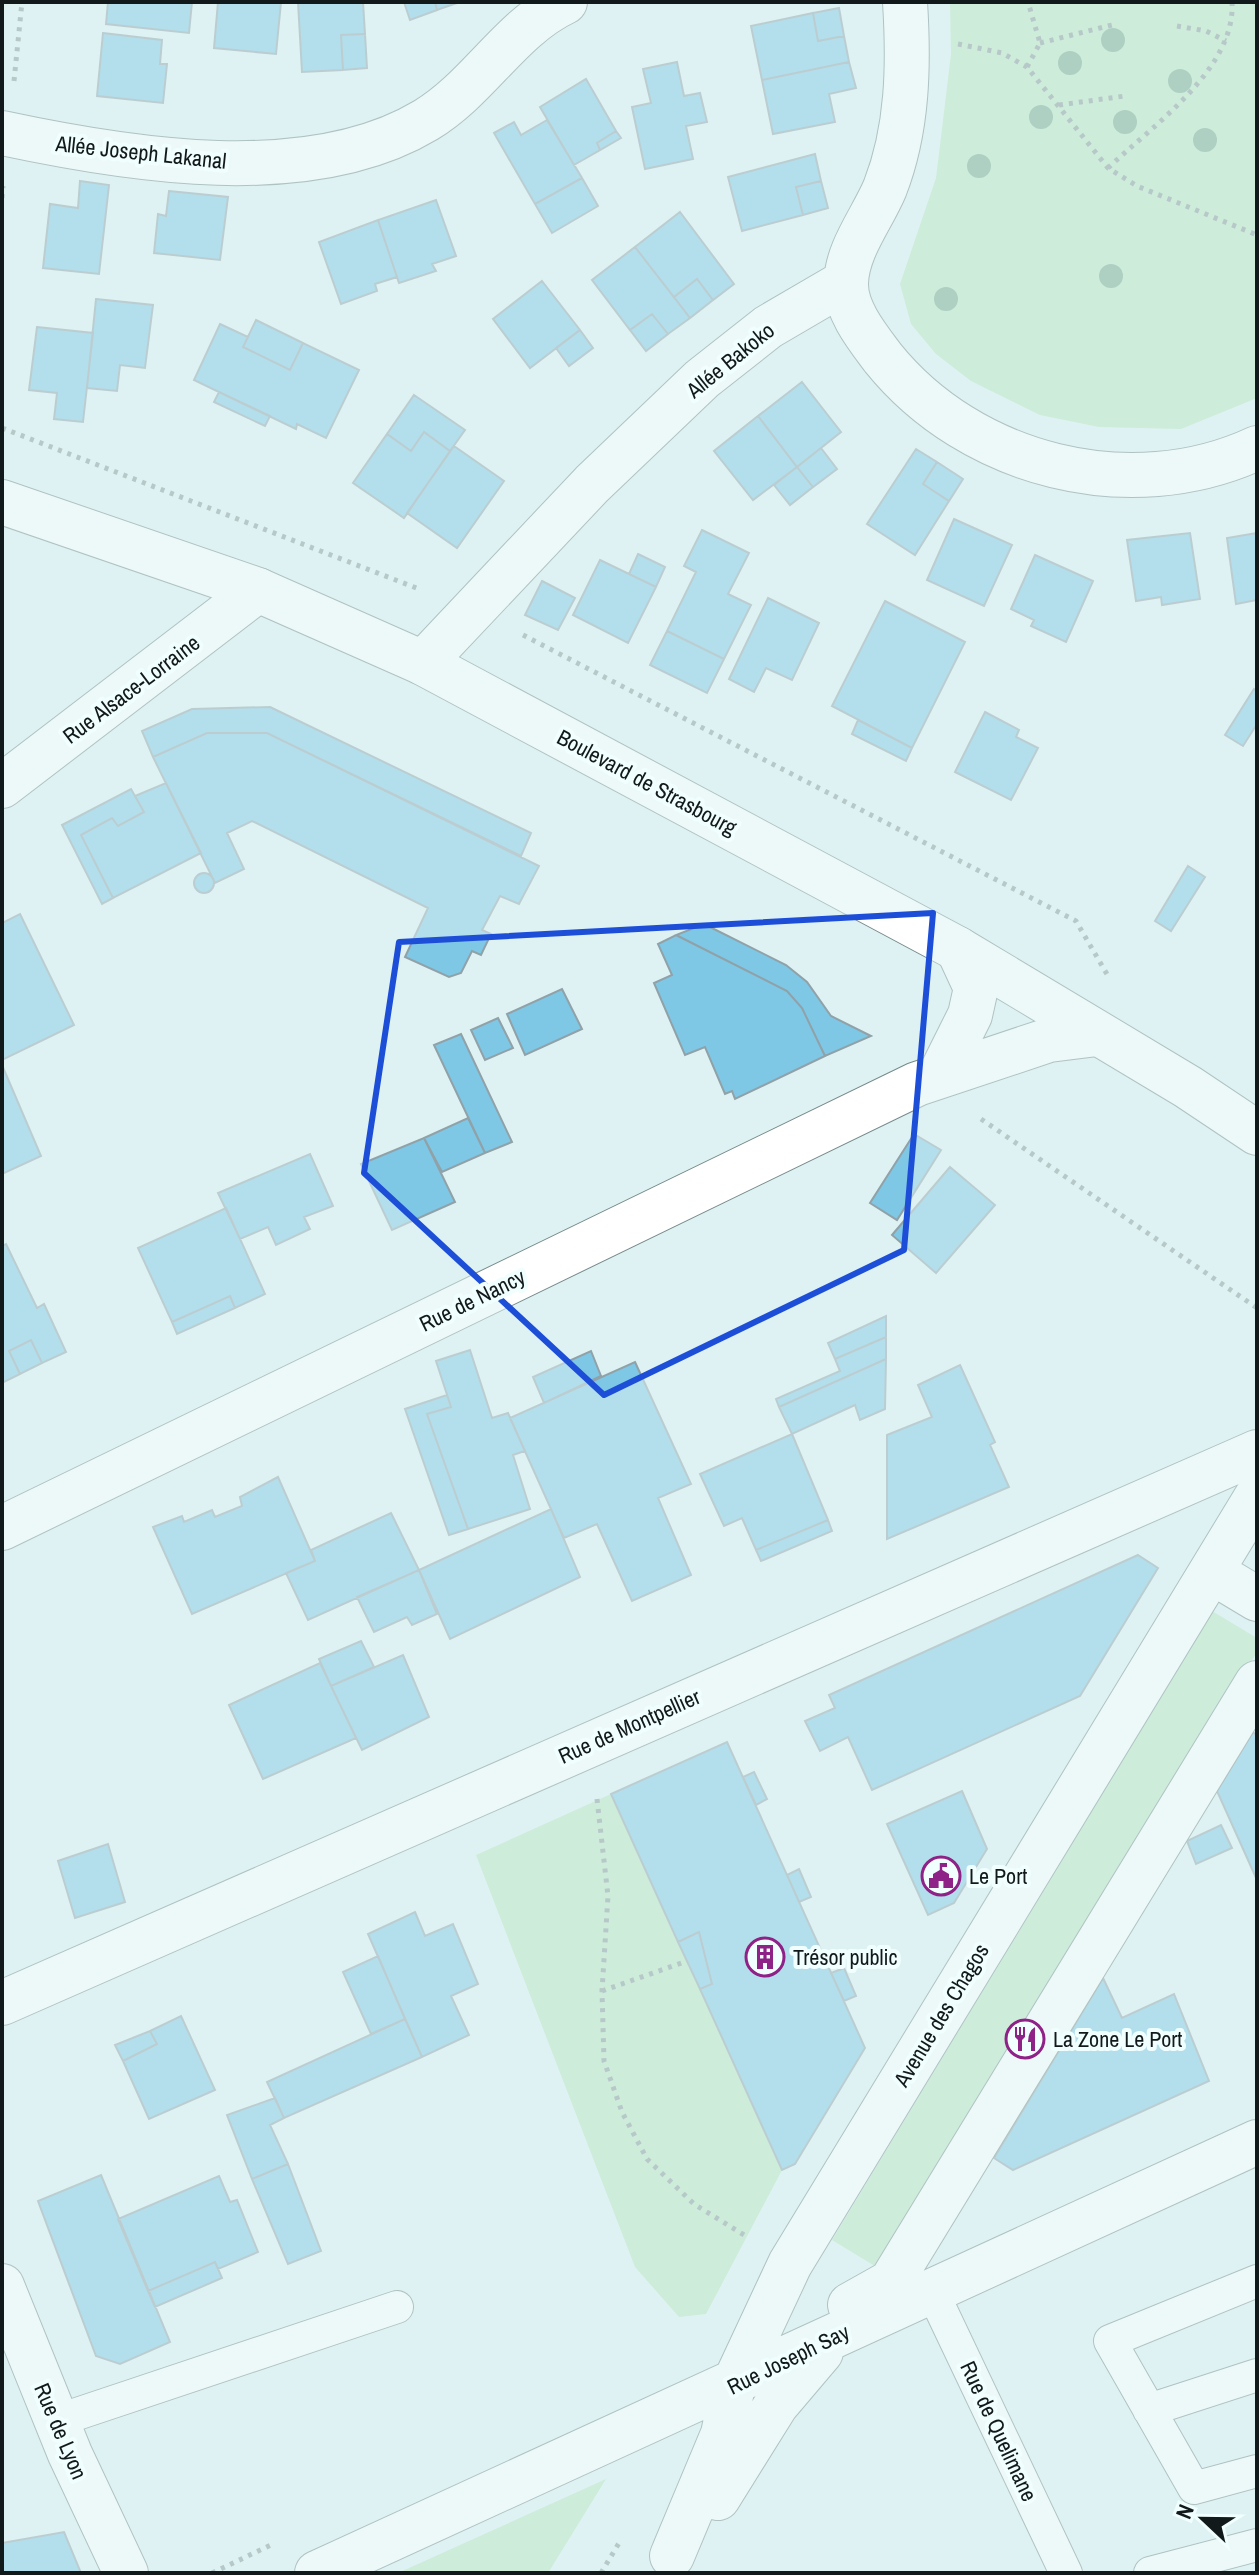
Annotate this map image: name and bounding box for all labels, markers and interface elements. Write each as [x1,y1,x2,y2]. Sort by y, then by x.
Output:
street label: Allée Joseph Lakanal [53,128,228,176]
street label: Allée Bakoko [679,315,780,405]
street label: Rue Alsace-Lorraine [56,628,206,750]
street label: Boulevard de Strasbourg [552,722,742,842]
street label: Rue de Nancy [414,1261,530,1339]
street label: Rue de Montpellier [553,1681,705,1771]
public building icon: Le Port [920,1855,962,1897]
place label: Le Port [969,1861,1027,1891]
building icon: Trésor public [744,1936,786,1978]
street label: Avenue des Chagos [886,1938,996,2093]
place label: Trésor public [793,1942,898,1972]
restaurant icon: La Zone Le Port [1004,2018,1046,2060]
place label: La Zone Le Port [1053,2024,1182,2054]
street label: Rue Joseph Say [722,2317,854,2401]
street label: Rue de Quelimane [953,2356,1045,2506]
street label: Rue de Lyon [27,2378,95,2484]
north arrow [1163,2479,1243,2559]
text: N [1168,2500,1201,2523]

